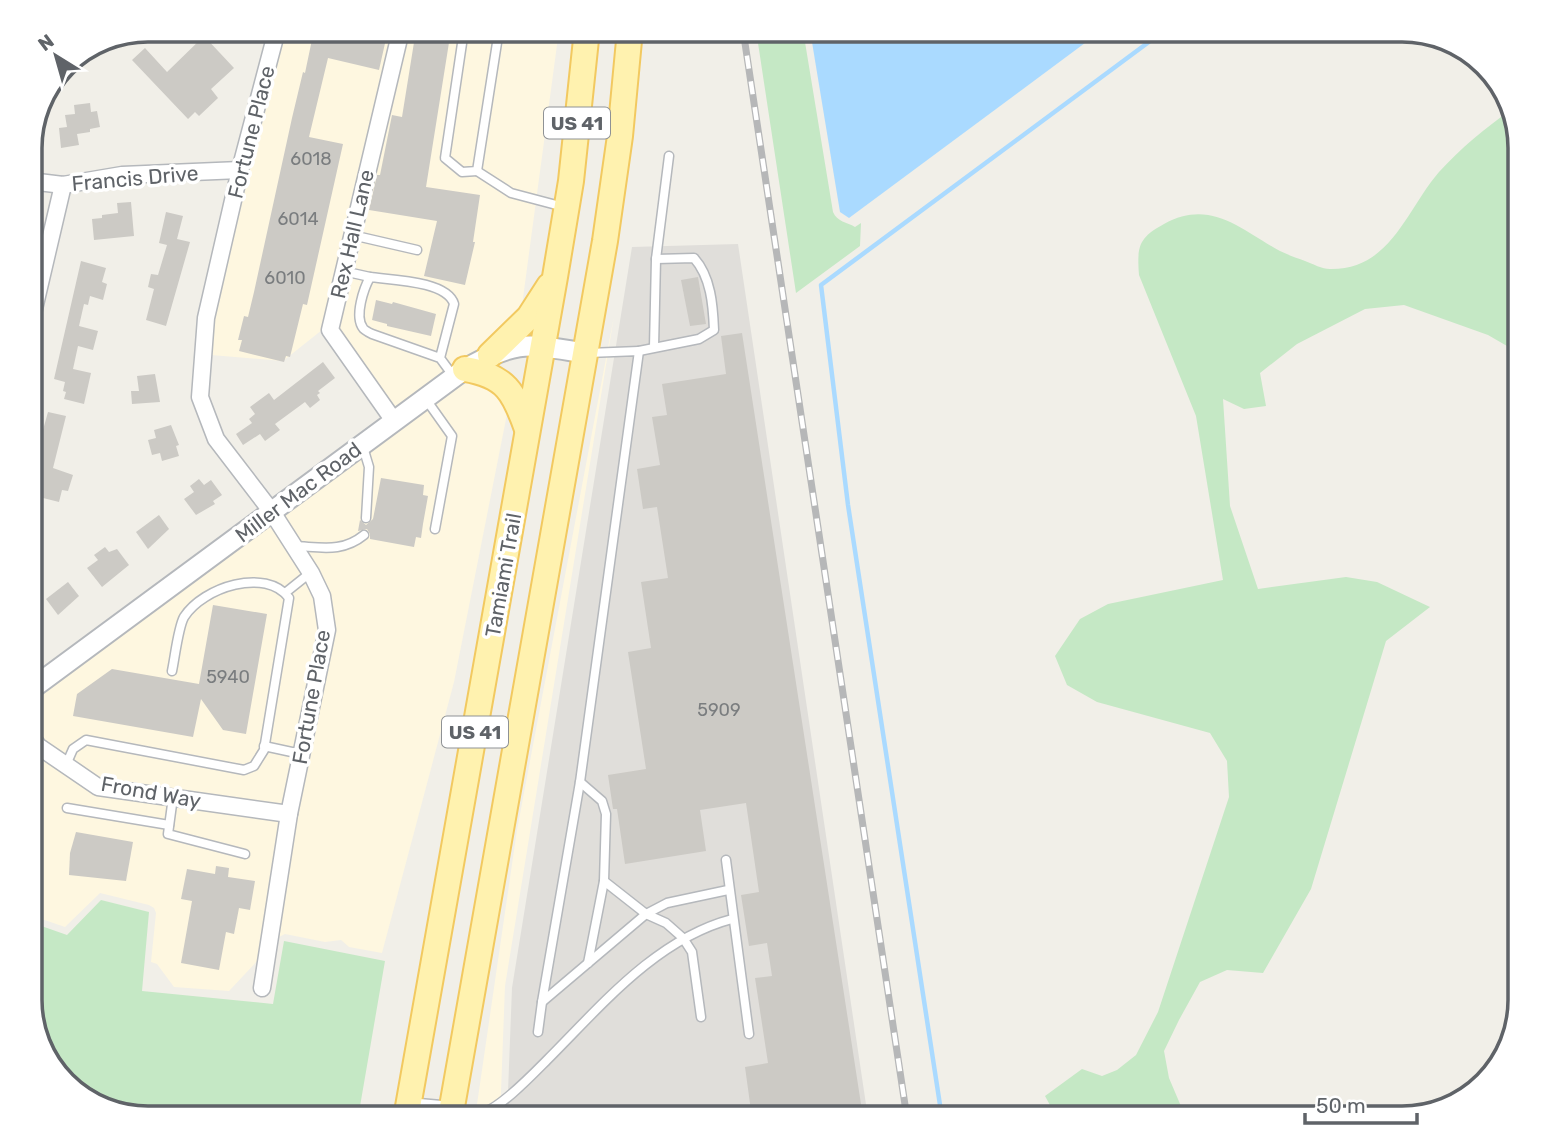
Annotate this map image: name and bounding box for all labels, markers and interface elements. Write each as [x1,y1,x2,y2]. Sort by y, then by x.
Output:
north arrow [21,21,91,91]
text: N [34,30,58,56]
street label: Fortune Place [222,63,280,201]
road number: US 41 [544,108,610,139]
house number: 6018 [290,148,332,170]
street label: Francis Drive [71,160,199,196]
street label: Rex Hall Lane [325,167,379,301]
house number: 6014 [277,208,319,230]
house number: 6010 [264,267,306,289]
street label: Miller Mac Road [230,437,366,547]
street label: Tamiami Trail [480,511,526,639]
street label: Fortune Place [287,628,335,766]
house number: 5940 [206,666,250,688]
house number: 5909 [697,699,741,721]
road number: US 41 [442,716,508,748]
street label: Frond Way [99,771,203,813]
scale bar [1305,1082,1417,1126]
text: 50 m [1316,1093,1366,1118]

